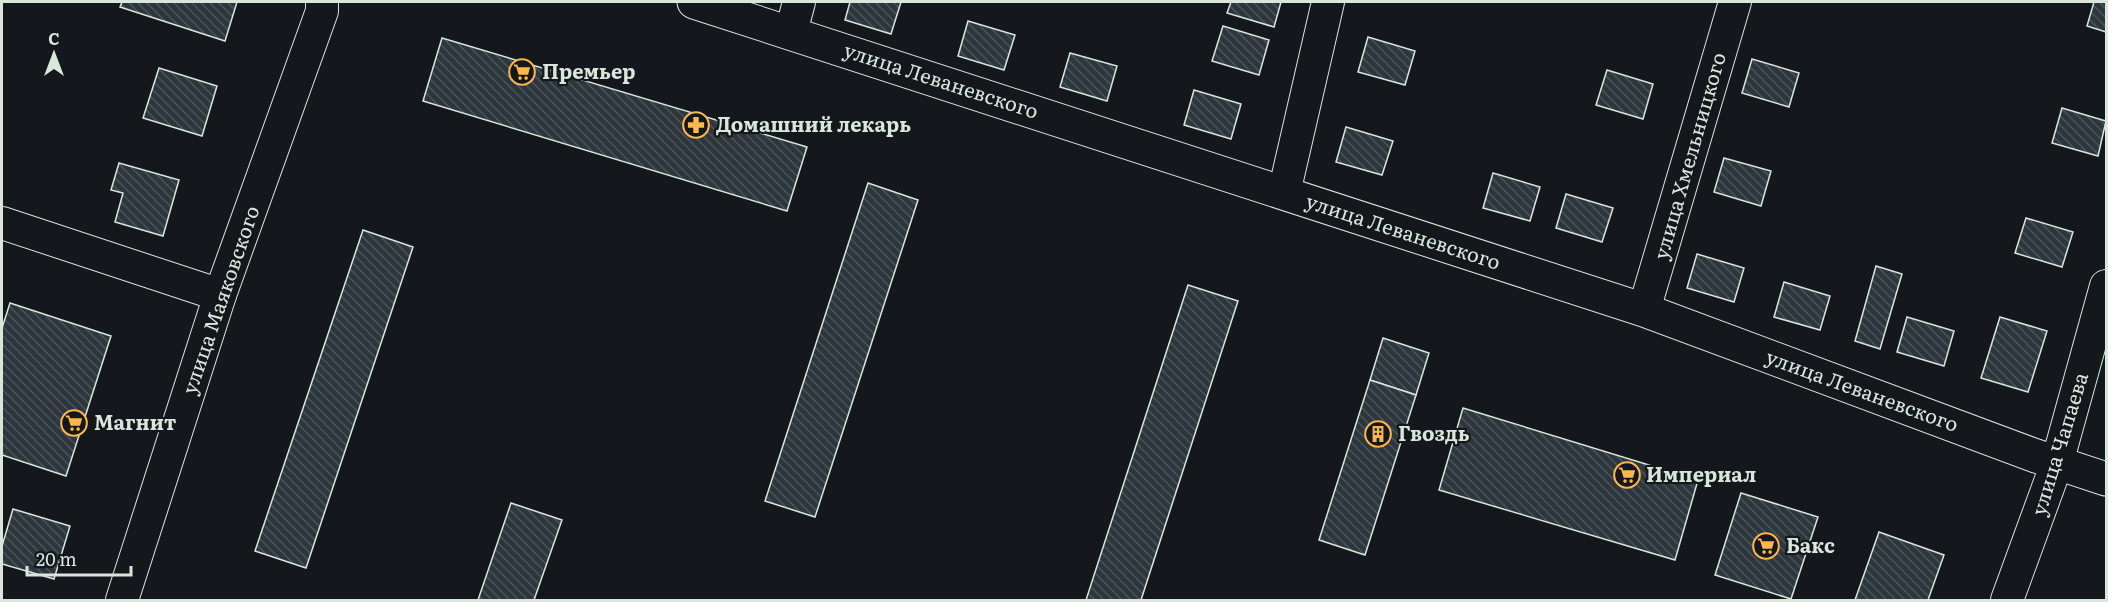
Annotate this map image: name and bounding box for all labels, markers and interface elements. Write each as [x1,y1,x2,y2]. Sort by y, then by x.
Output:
north arrow [24,24,84,84]
text: С [48,26,60,50]
street label: улица Леваневского [840,33,1043,125]
street label: улица Хмельницкого [1644,48,1732,263]
place label: Премьер [542,55,635,85]
supermarket icon: Премьер [507,57,537,87]
place label: Домашний лекарь [716,108,911,138]
pharmacy icon: Домашний лекарь [681,110,711,140]
street label: улица Леваневского [1302,184,1505,276]
street label: улица Маяковского [173,201,265,398]
street label: улица Леваневского [1762,340,1963,438]
street label: улица Чапаева [2022,368,2094,519]
place label: Магнит [94,406,176,436]
supermarket icon: Магнит [59,408,89,438]
place label: Гвоздь [1398,417,1470,447]
building icon: Гвоздь [1363,419,1393,449]
place label: Империал [1646,458,1756,488]
supermarket icon: Империал [1612,460,1642,490]
place label: Бакс [1786,529,1835,559]
supermarket icon: Бакс [1751,531,1781,561]
scale bar [27,539,130,577]
text: 20 m [36,545,77,572]

